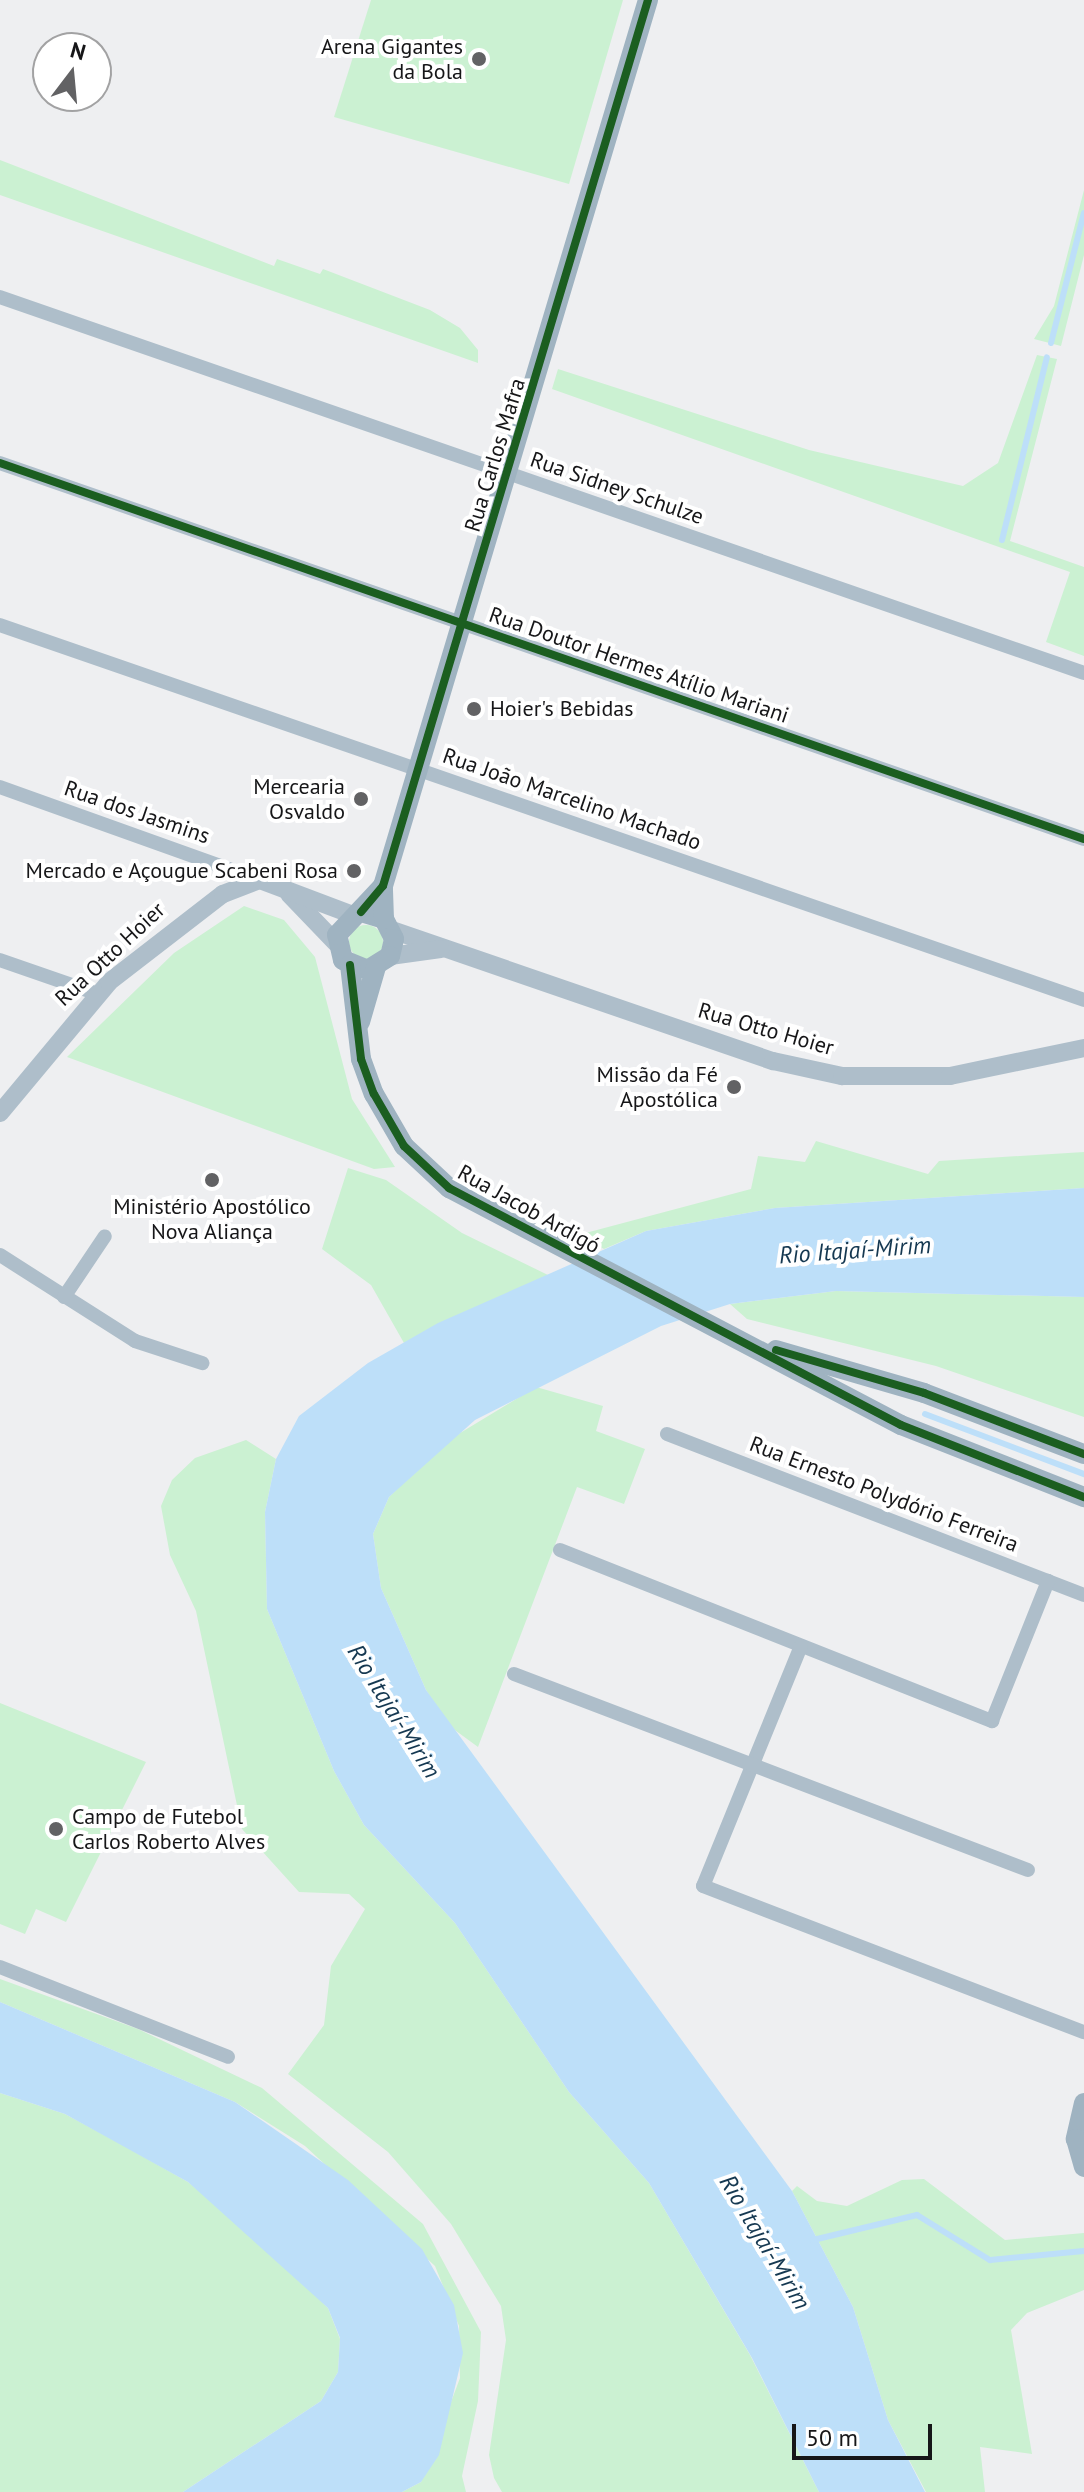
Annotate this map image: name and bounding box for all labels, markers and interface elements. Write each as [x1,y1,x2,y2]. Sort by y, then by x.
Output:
north arrow [32,32,112,112]
place label: Arena Gigantes da Bola [321,33,463,84]
text: N [67,35,89,66]
marker: Arena Gigantes da Bola [470,50,488,68]
street label: Rua Carlos Mafra [459,375,531,535]
street label: Rua Sidney Schulze [526,446,708,530]
street label: Rua Doutor Hermes Atílio Mariani [485,601,793,729]
place label: Hoier's Bebidas [490,696,634,722]
marker: Hoier's Bebidas [465,700,483,718]
street label: Rua João Marcelino Machado [439,742,705,856]
place label: Mercearia Osvaldo [253,773,345,824]
street label: Rua dos Jasmins [61,775,213,849]
marker: Mercearia Osvaldo [352,790,370,808]
place label: Mercado e Açougue Scabeni Rosa [25,858,338,884]
marker: Mercado e Açougue Scabeni Rosa [345,862,363,880]
street label: Rua Otto Hoier [50,897,170,1011]
street label: Rua Otto Hoier [695,997,837,1061]
place label: Missão da Fé Apostólica [596,1061,718,1112]
marker: Missão da Fé Apostólica [725,1078,743,1096]
street label: Rua Jacob Ardigó [453,1159,605,1259]
marker: Ministério Apostólico Nova Aliança [203,1171,221,1189]
place label: Ministério Apostólico Nova Aliança [113,1193,311,1244]
water label: Rio Itajaí-Mirim [778,1230,932,1270]
street label: Rua Ernesto Polydório Ferreira [746,1430,1022,1558]
water label: Rio Itajaí-Mirim [341,1639,447,1783]
place label: Campo de Futebol Carlos Roberto Alves [72,1803,266,1854]
marker: Campo de Futebol Carlos Roberto Alves [47,1820,65,1838]
water label: Rio Itajaí-Mirim [713,2169,817,2315]
scale bar [796,2408,936,2458]
text: 50 m [806,2422,858,2453]

